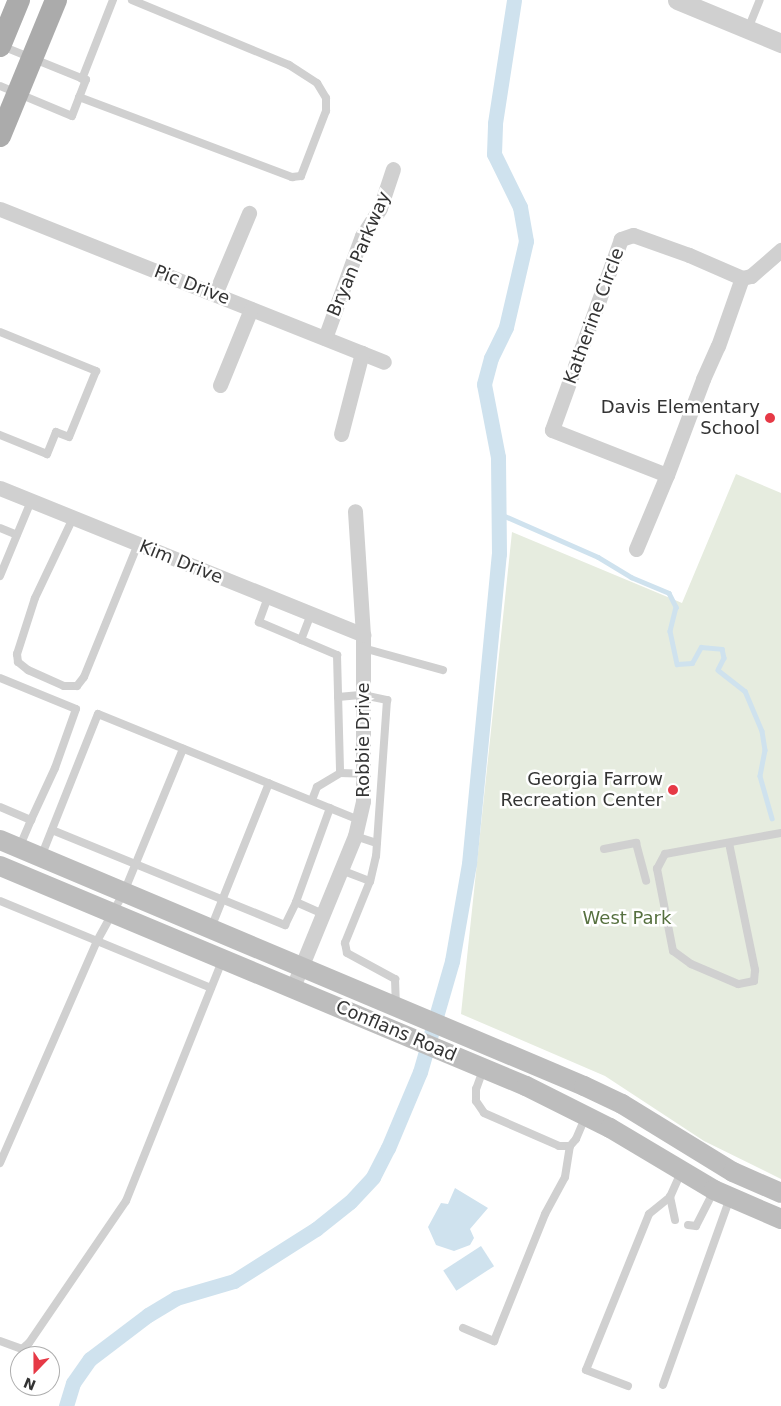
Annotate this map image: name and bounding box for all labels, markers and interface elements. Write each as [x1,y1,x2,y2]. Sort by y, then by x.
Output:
street label: Bryan Parkway [323,188,395,320]
street label: Katherine Circle [559,245,629,387]
street label: Pic Drive [151,261,233,309]
place label: Davis Elementary School [601,397,760,439]
marker: Davis Elementary School [764,412,776,424]
street label: Kim Drive [136,535,226,589]
street label: Robbie Drive [352,682,374,798]
place label: Georgia Farrow Recreation Center [500,769,663,812]
marker: Georgia Farrow Recreation Center [667,784,679,796]
park label: West Park [583,907,671,929]
street label: Conflans Road [332,996,460,1066]
north arrow [10,1346,60,1396]
text: N [21,1374,38,1394]

